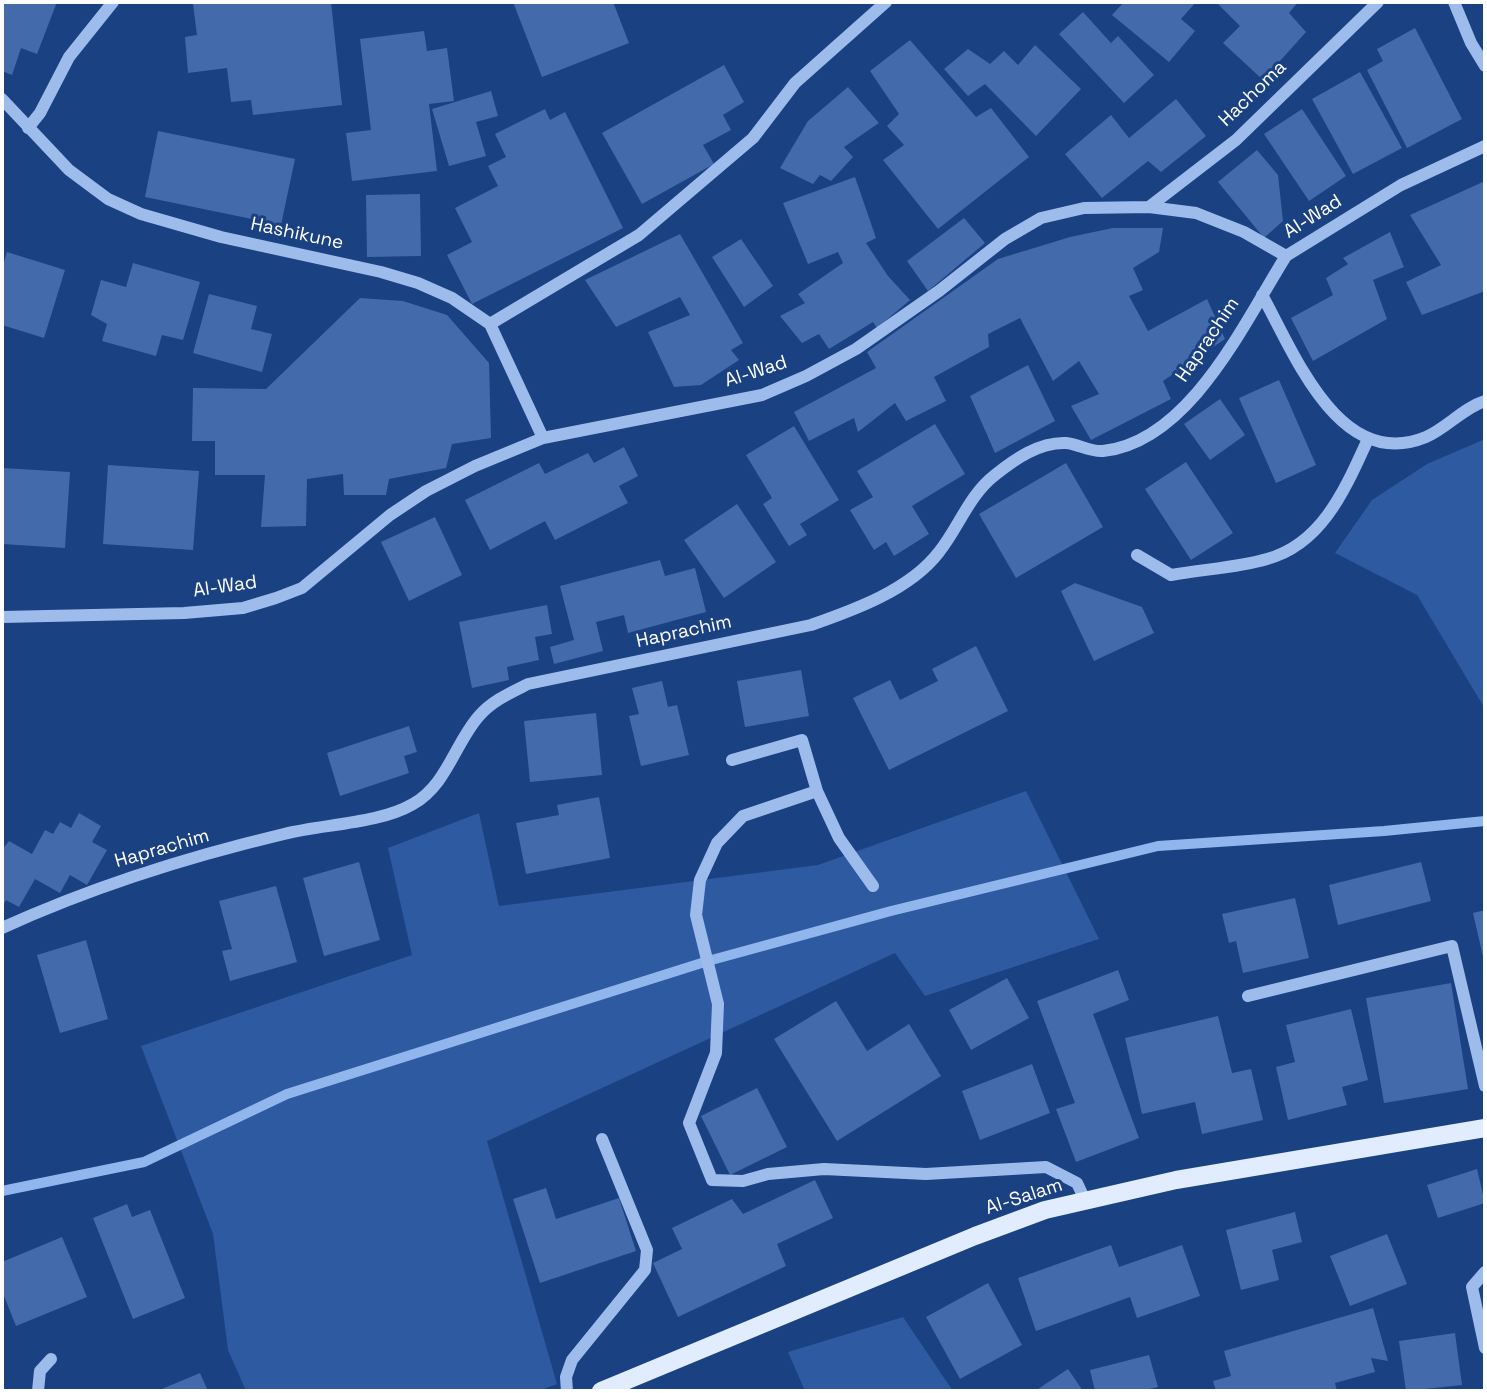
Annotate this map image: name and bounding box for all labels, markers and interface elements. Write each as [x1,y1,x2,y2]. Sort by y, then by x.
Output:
street label: Hachoma [1214,56,1292,132]
street label: Al-Wad [1280,190,1346,244]
street label: Hashikune [248,213,346,255]
street label: Haprachim [1171,293,1245,387]
street label: Al-Wad [722,351,790,393]
street label: Al-Wad [192,571,258,603]
street label: Haprachim [634,611,734,653]
street label: Haprachim [112,825,212,873]
street label: Al-Salam [983,1174,1065,1220]

